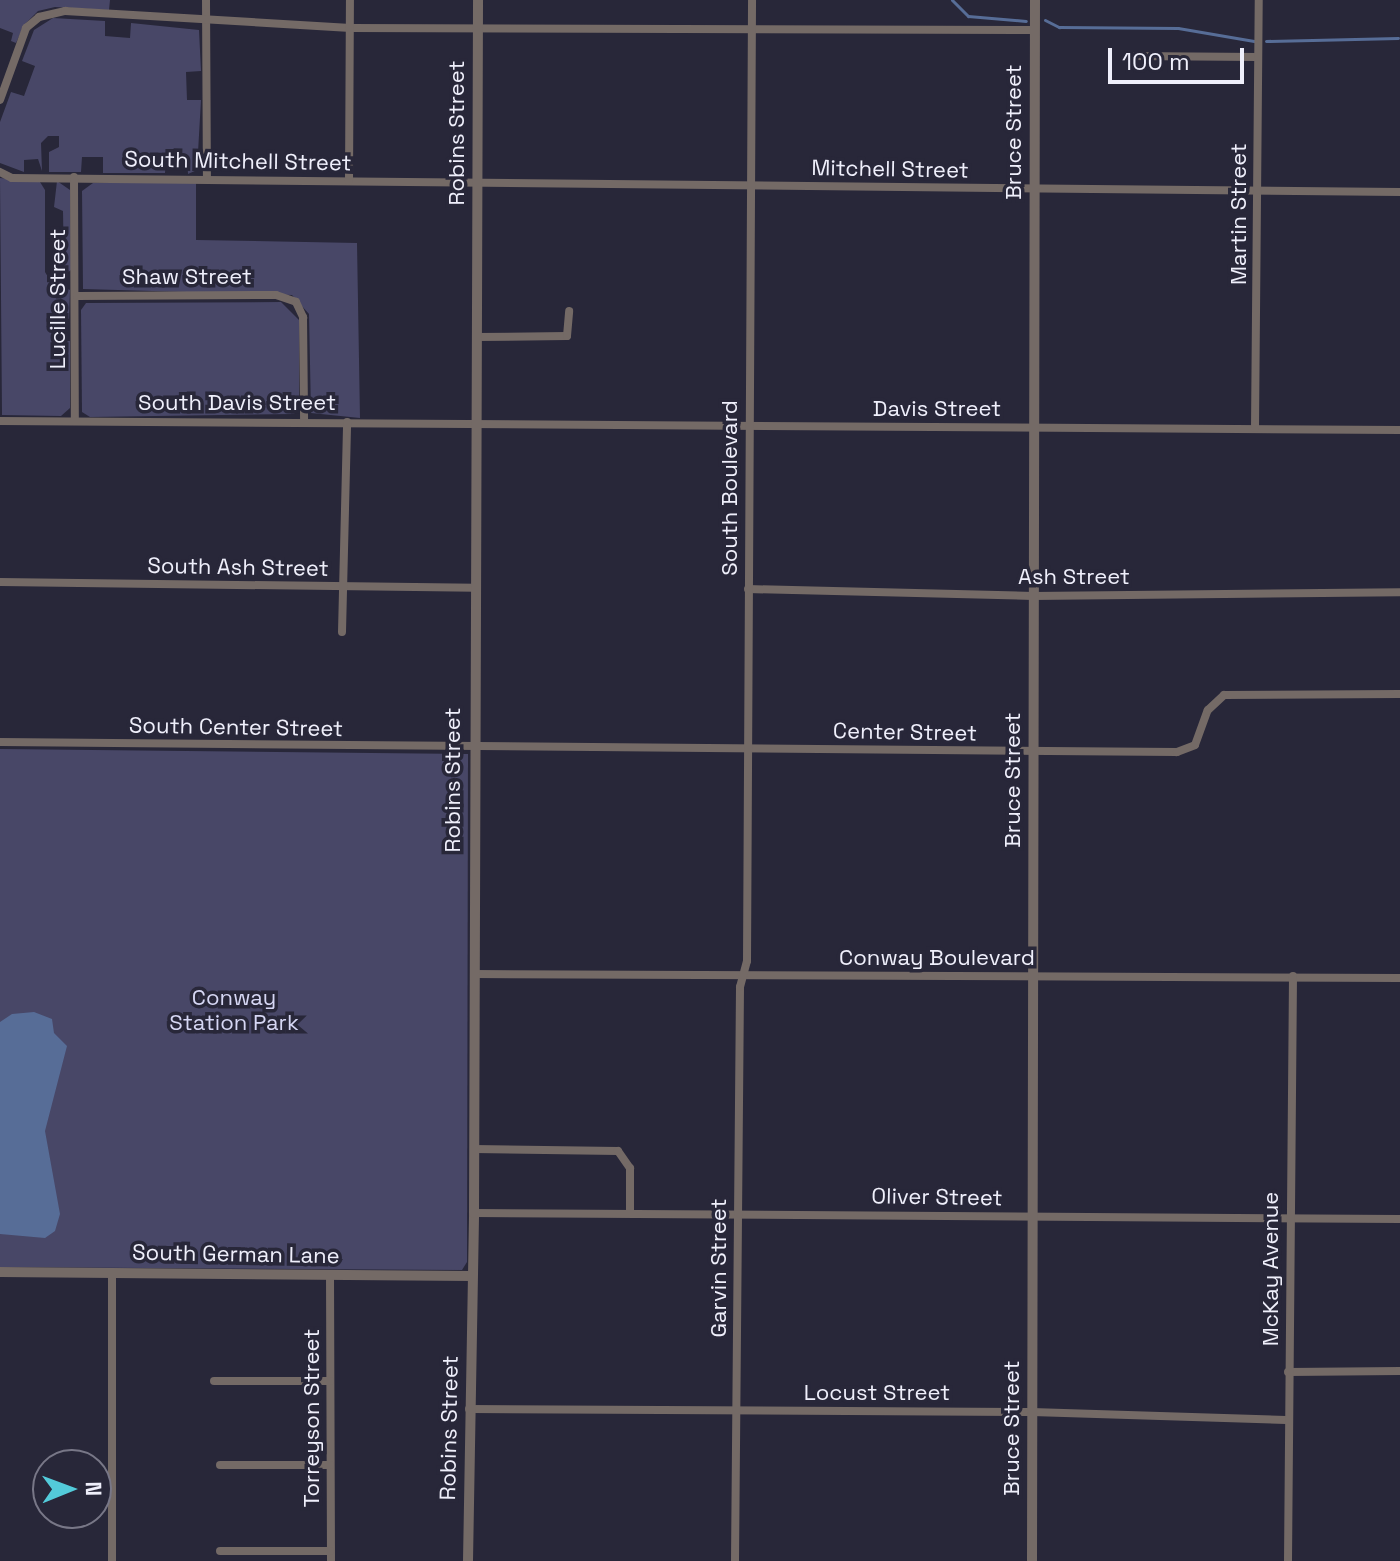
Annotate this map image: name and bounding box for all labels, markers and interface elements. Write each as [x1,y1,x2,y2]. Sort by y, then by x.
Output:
scale bar [1112,32,1248,82]
text: 100 m [1122,46,1190,77]
street label: Robins Street [444,60,470,206]
street label: Bruce Street [1001,64,1027,200]
street label: Martin Street [1226,143,1252,285]
street label: South Mitchell Street [124,146,352,176]
street label: Mitchell Street [811,154,969,184]
street label: Lucille Street [45,229,71,369]
street label: Shaw Street [122,264,252,290]
street label: South Davis Street [138,390,336,416]
street label: Davis Street [873,396,1001,422]
street label: South Boulevard [717,400,743,576]
street label: South Ash Street [147,552,329,582]
street label: Ash Street [1018,564,1130,590]
street label: Robins Street [440,707,466,853]
street label: South Center Street [129,712,343,742]
street label: Bruce Street [1000,712,1026,848]
street label: Center Street [833,718,977,746]
street label: Conway Boulevard [839,945,1035,971]
park label: Conway Station Park [169,984,299,1036]
street label: Oliver Street [871,1183,1003,1211]
street label: McKay Avenue [1258,1192,1284,1346]
street label: Garvin Street [706,1198,732,1338]
street label: South German Lane [132,1239,340,1269]
street label: Torreyson Street [299,1329,325,1507]
street label: Robins Street [435,1355,463,1501]
street label: Bruce Street [999,1360,1025,1496]
street label: Locust Street [804,1380,950,1406]
north arrow [32,1449,112,1529]
text: N [80,1481,108,1496]

